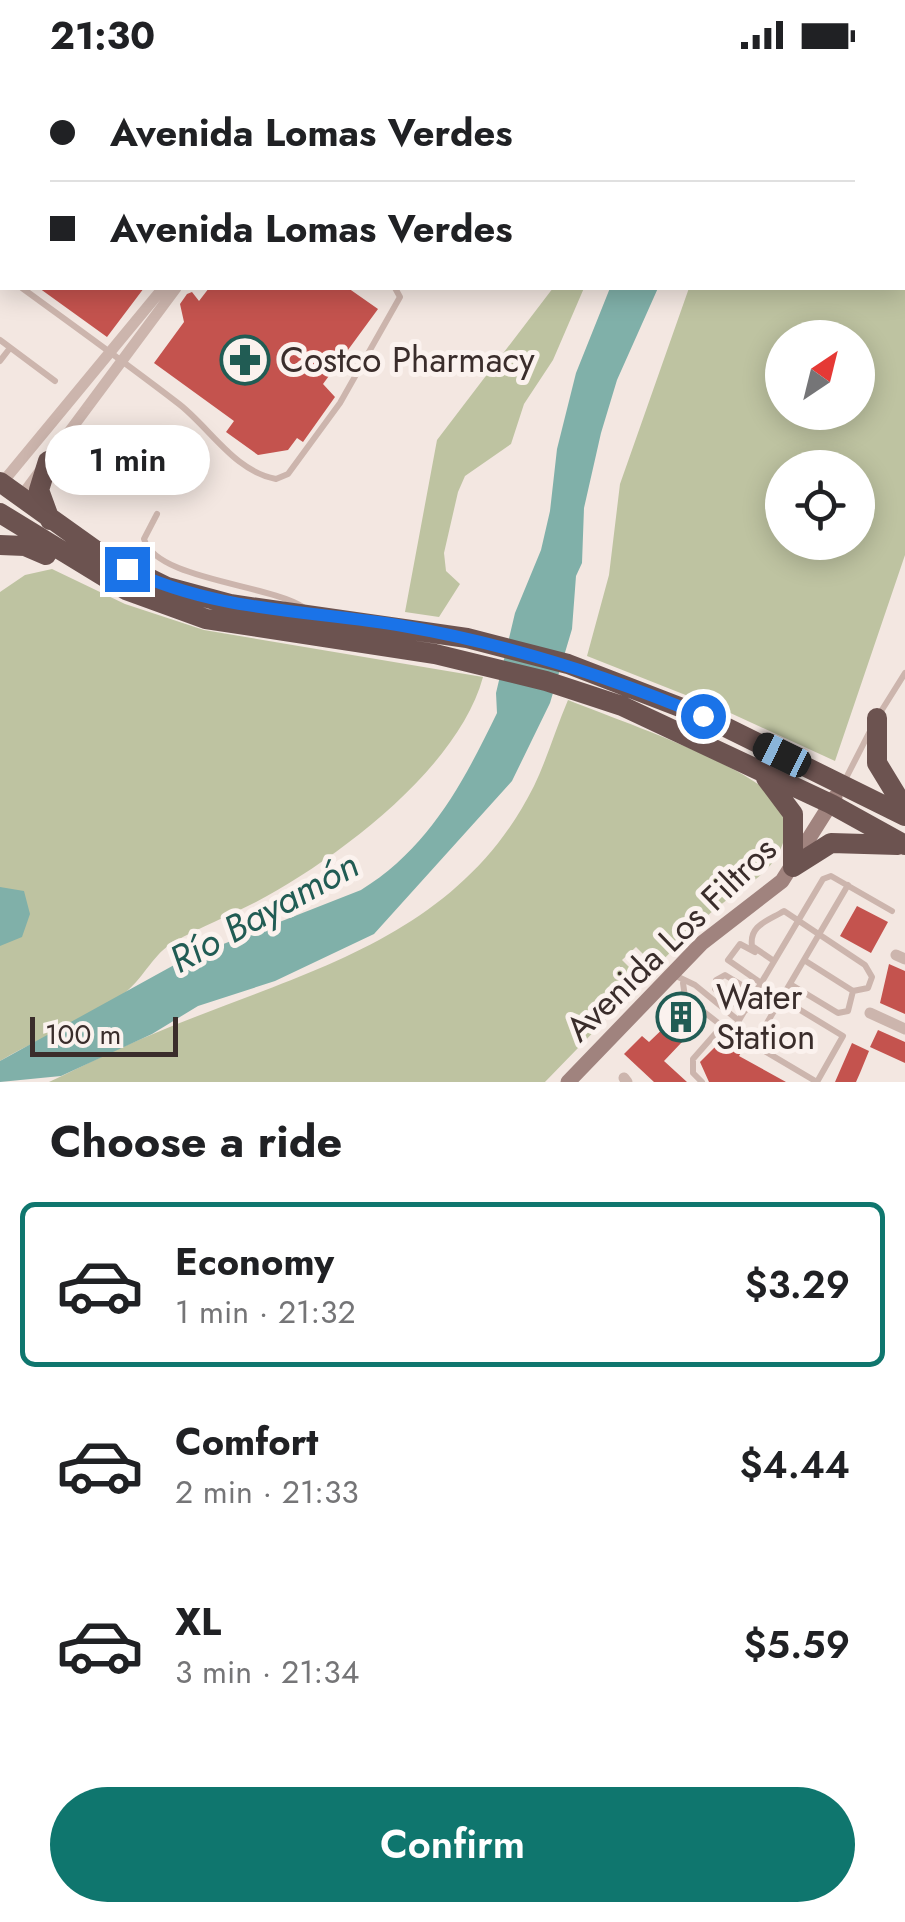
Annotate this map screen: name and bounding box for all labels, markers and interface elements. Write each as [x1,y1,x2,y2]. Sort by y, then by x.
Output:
text: 21:30 [50,8,155,63]
text: Avenida Lomas Verdes [110,105,513,160]
text: Avenida Lomas Verdes [110,201,513,256]
north arrow [765,320,875,430]
map controls [765,320,875,560]
pharmacy icon: Costco Pharmacy [219,334,271,386]
place label: Costco Pharmacy [280,335,535,385]
callout: 1 min [44,424,210,494]
text: 1 min [89,437,166,483]
button: locate [765,450,875,560]
route end [105,547,150,592]
route start [681,694,726,739]
car [748,728,816,782]
street label: Avenida Los Filtros [554,825,788,1053]
water label: Río Bayamón [159,837,368,986]
place label: Water Station [716,972,815,1062]
building icon: Water Station [655,991,707,1043]
scale bar [30,1012,178,1056]
text: 100 m [45,1014,121,1055]
text: Choose a ride [50,1109,342,1174]
text: Economy [175,1234,334,1289]
icon: car [55,1240,145,1330]
text: $3.29 [745,1257,850,1312]
text: 1 min · 21:32 [175,1289,356,1335]
text: Comfort [175,1414,318,1469]
icon: car [55,1420,145,1510]
text: $4.44 [739,1437,850,1492]
text: 2 min · 21:33 [175,1469,359,1515]
text: XL [175,1594,221,1649]
icon: car [55,1600,145,1690]
text: $5.59 [743,1617,850,1672]
text: 3 min · 21:34 [175,1649,359,1695]
button: Confirm [50,1787,855,1902]

